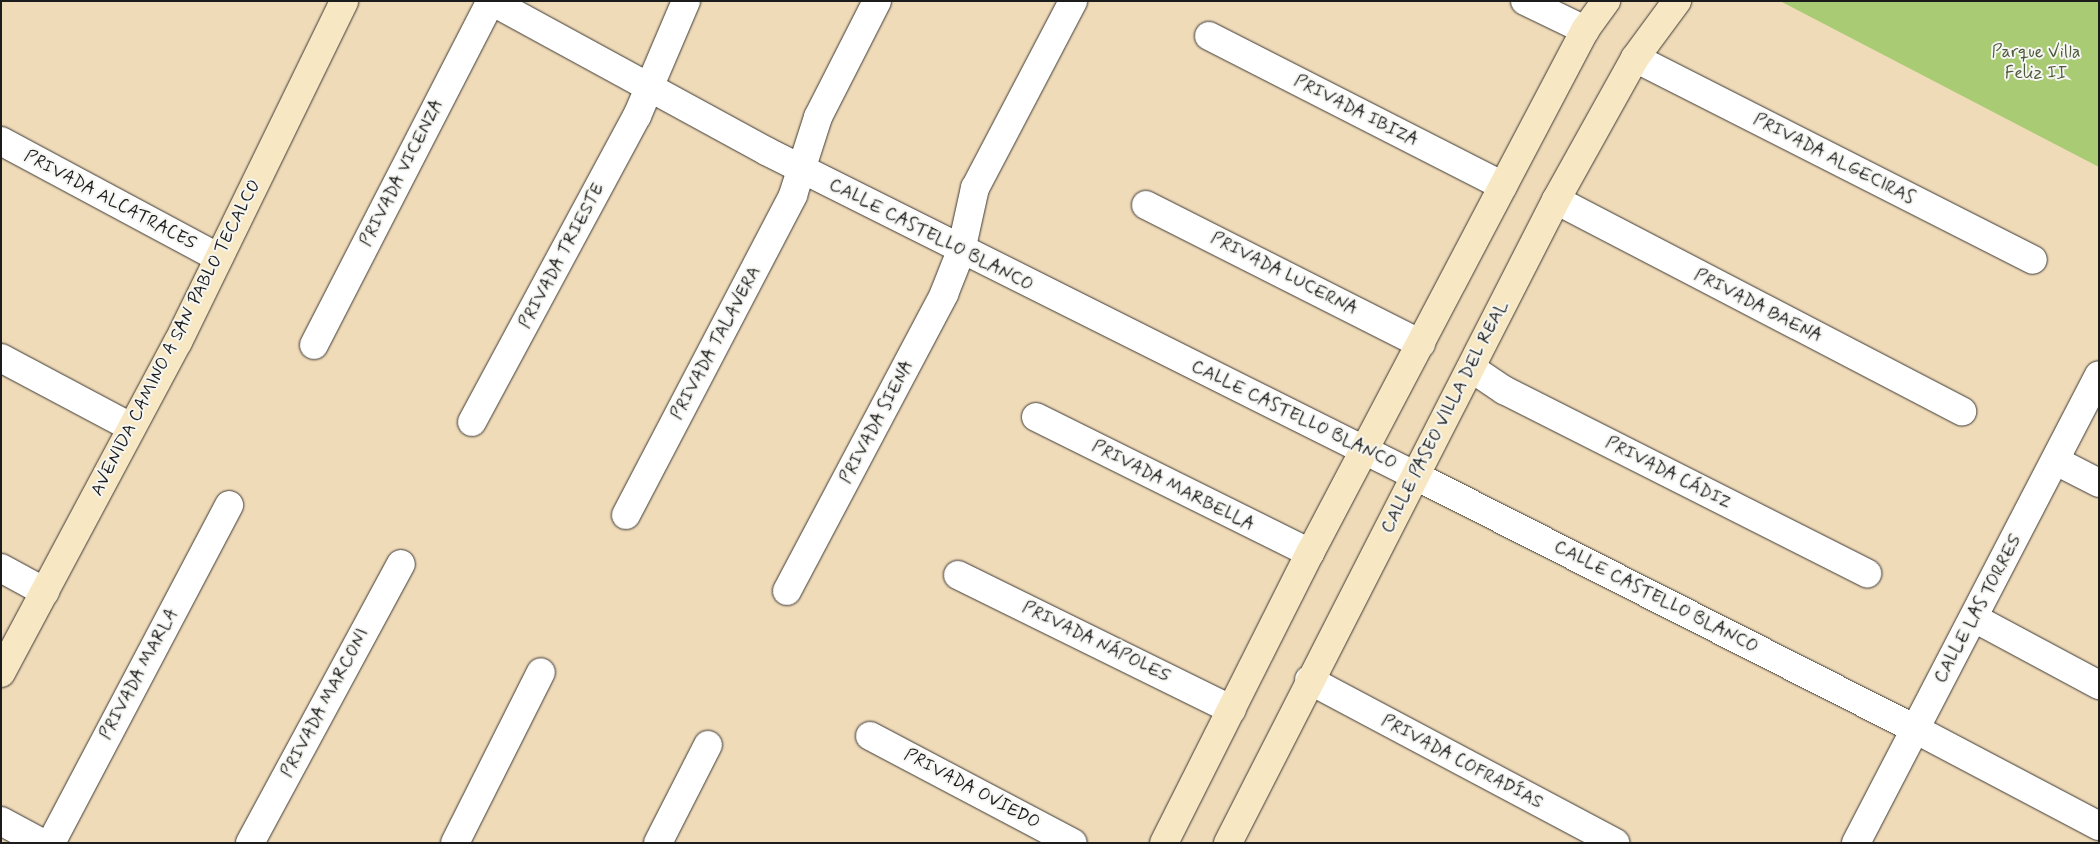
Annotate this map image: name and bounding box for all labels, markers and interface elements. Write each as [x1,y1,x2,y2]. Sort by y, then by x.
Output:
park label: Parque Villa Feliz II [1991,42,2081,84]
street label: PRIVADA IBIZA [1290,70,1422,152]
street label: PRIVADA VICENZA [355,95,449,251]
street label: PRIVADA ALGECIRAS [1750,109,1918,209]
street label: PRIVADA ALCATRACES [20,145,200,255]
street label: CALLE CASTELLO BLANCO [826,174,1036,296]
street label: AVENIDA CAMINO A SAN PABLO TECALCO [86,176,266,500]
street label: PRIVADA TRIESTE [516,182,608,330]
street label: PRIVADA LUCERNA [1206,227,1362,321]
street label: PRIVADA TALAVERA [667,263,765,423]
street label: PRIVADA BAENA [1690,264,1826,348]
street label: CALLE PASEO VILLA DEL REAL [1377,298,1513,536]
street label: PRIVADA SIENA [835,356,919,488]
street label: CALLE CASTELLO BLANCO [1188,356,1400,474]
street label: PRIVADA CÁDIZ [1601,432,1735,514]
street label: PRIVADA MARBELLA [1089,436,1257,536]
street label: CALLE LAS TORRES [1930,531,2026,687]
street label: CALLE CASTELLO BLANCO [1551,536,1761,658]
street label: PRIVADA NÁPOLES [1019,597,1173,687]
street label: PRIVADA MARLA [96,606,182,742]
street label: PRIVADA MARCONI [278,627,372,779]
street label: PRIVADA COFRADÍAS [1375,709,1549,815]
street label: PRIVADA OVIEDO [900,744,1044,834]

